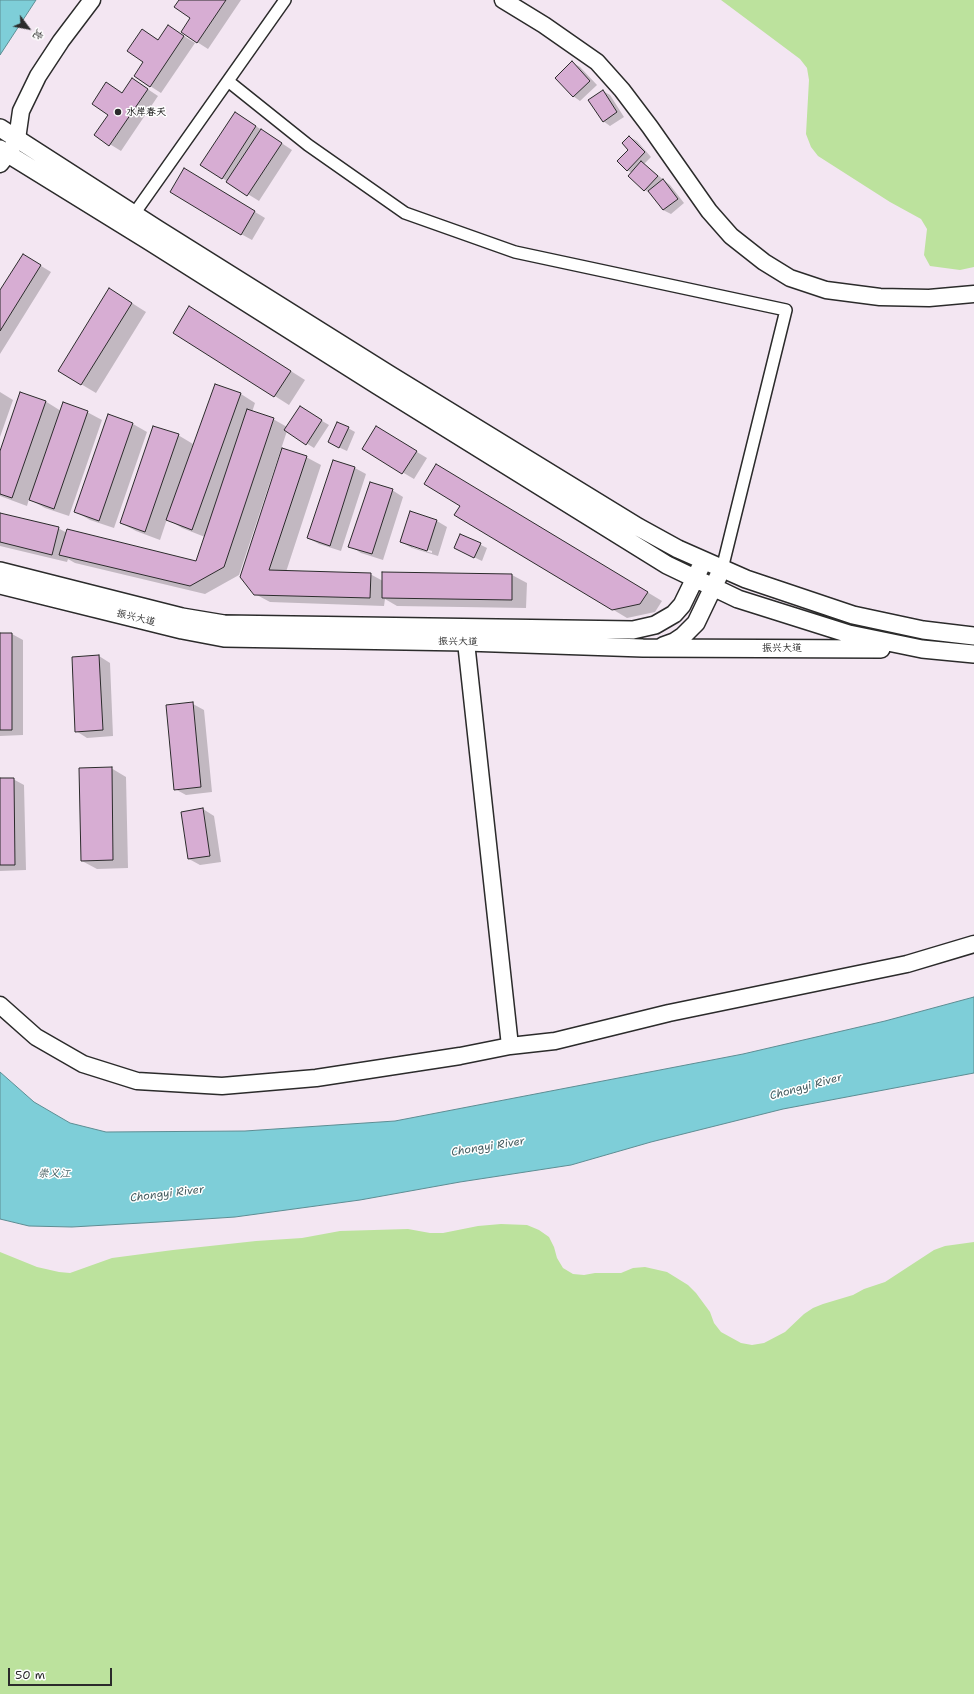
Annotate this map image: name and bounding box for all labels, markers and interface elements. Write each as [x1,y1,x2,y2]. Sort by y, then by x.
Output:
north arrow [8,8,48,48]
text: 北 [29,26,48,43]
place label: 水岸春天 [126,106,166,118]
marker: 水岸春天 [113,107,123,117]
street label: 振兴大道 [115,607,157,629]
street label: 振兴大道 [438,636,478,648]
street label: 振兴大道 [762,642,802,654]
water label: Chongyi River [768,1071,844,1103]
water label: Chongyi River [450,1135,526,1159]
water label: 崇义江 [38,1167,70,1181]
water label: Chongyi River [129,1183,205,1205]
scale bar [10,1660,114,1686]
text: 50 m [15,1667,45,1683]

